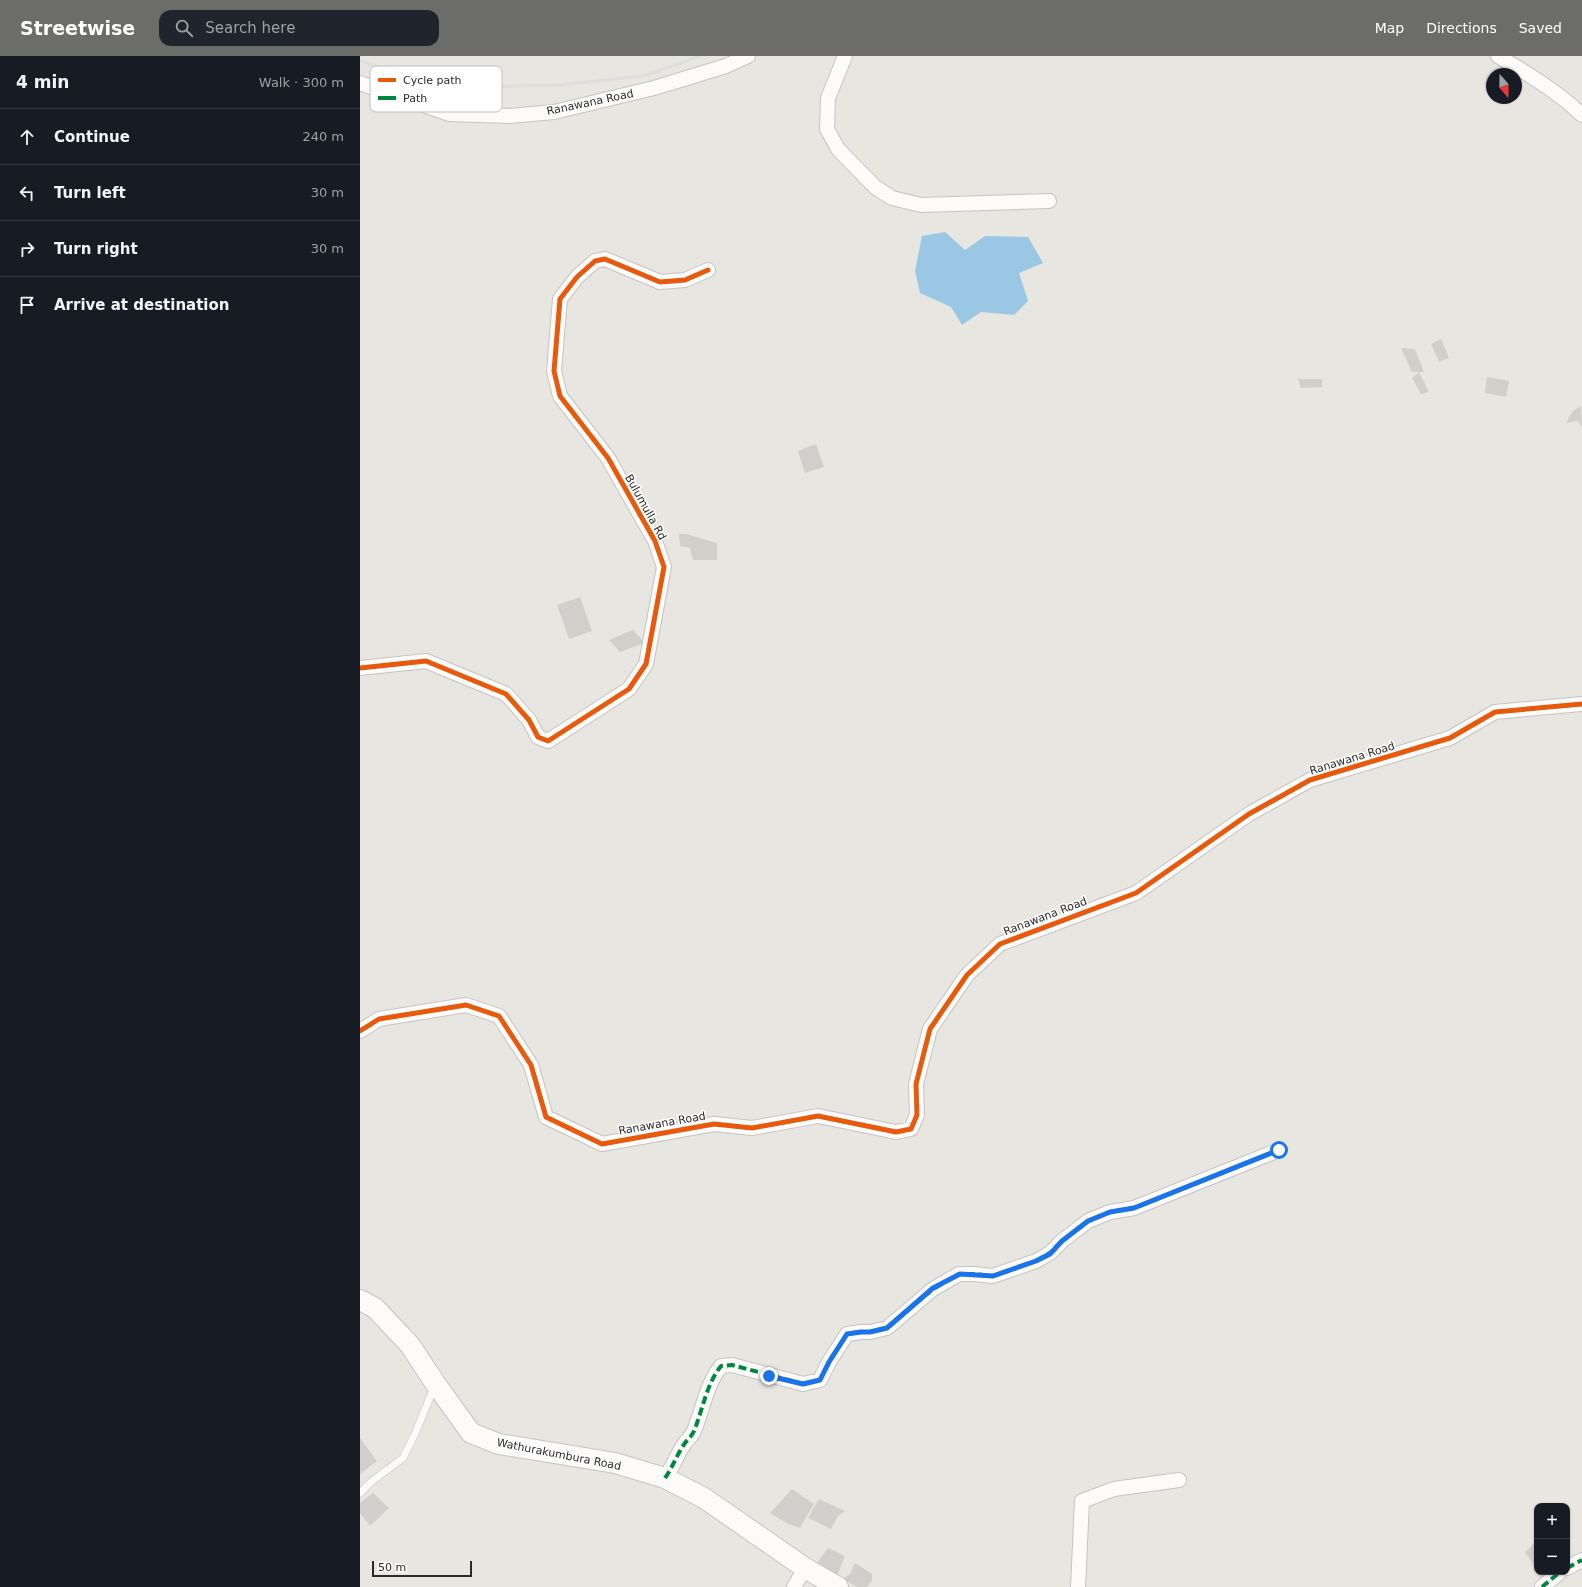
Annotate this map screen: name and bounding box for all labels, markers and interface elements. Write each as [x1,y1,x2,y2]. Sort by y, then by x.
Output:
search box [159,10,439,46]
text: Streetwise [20,17,135,39]
icon: search [173,17,195,39]
text: Search here [205,19,295,37]
text: Map [1375,20,1404,36]
text: Directions [1426,20,1497,36]
text: Saved [1519,20,1562,36]
legend [370,66,502,112]
north arrow [1486,68,1522,104]
text: 4 min [16,72,69,92]
text: Cycle path [403,74,462,87]
text: Walk · 300 m [259,75,344,90]
street label: Ranawana Road [546,87,635,118]
text: Path [403,92,427,105]
icon: ahead [16,126,38,148]
text: Continue [54,128,130,146]
text: 240 m [302,129,344,144]
icon: left [16,182,38,204]
text: Turn left [54,184,126,202]
text: 30 m [311,185,344,200]
icon: right [16,238,38,260]
text: Turn right [54,240,138,258]
text: 30 m [311,241,344,256]
icon: arrive [16,294,38,316]
text: Arrive at destination [54,296,229,314]
street label: Bulumulla Rd [622,472,669,542]
street label: Ranawana Road [1308,739,1396,778]
street label: Ranawana Road [1002,895,1089,938]
street label: Ranawana Road [617,1109,707,1138]
route start [1270,1141,1288,1159]
route end [760,1367,778,1385]
street label: Wathurakumbura Road [496,1436,622,1473]
map controls [1534,1503,1570,1575]
button: + [1534,1503,1570,1539]
button: − [1534,1539,1570,1575]
scale bar [372,1559,472,1578]
text: 50 m [378,1561,406,1574]

